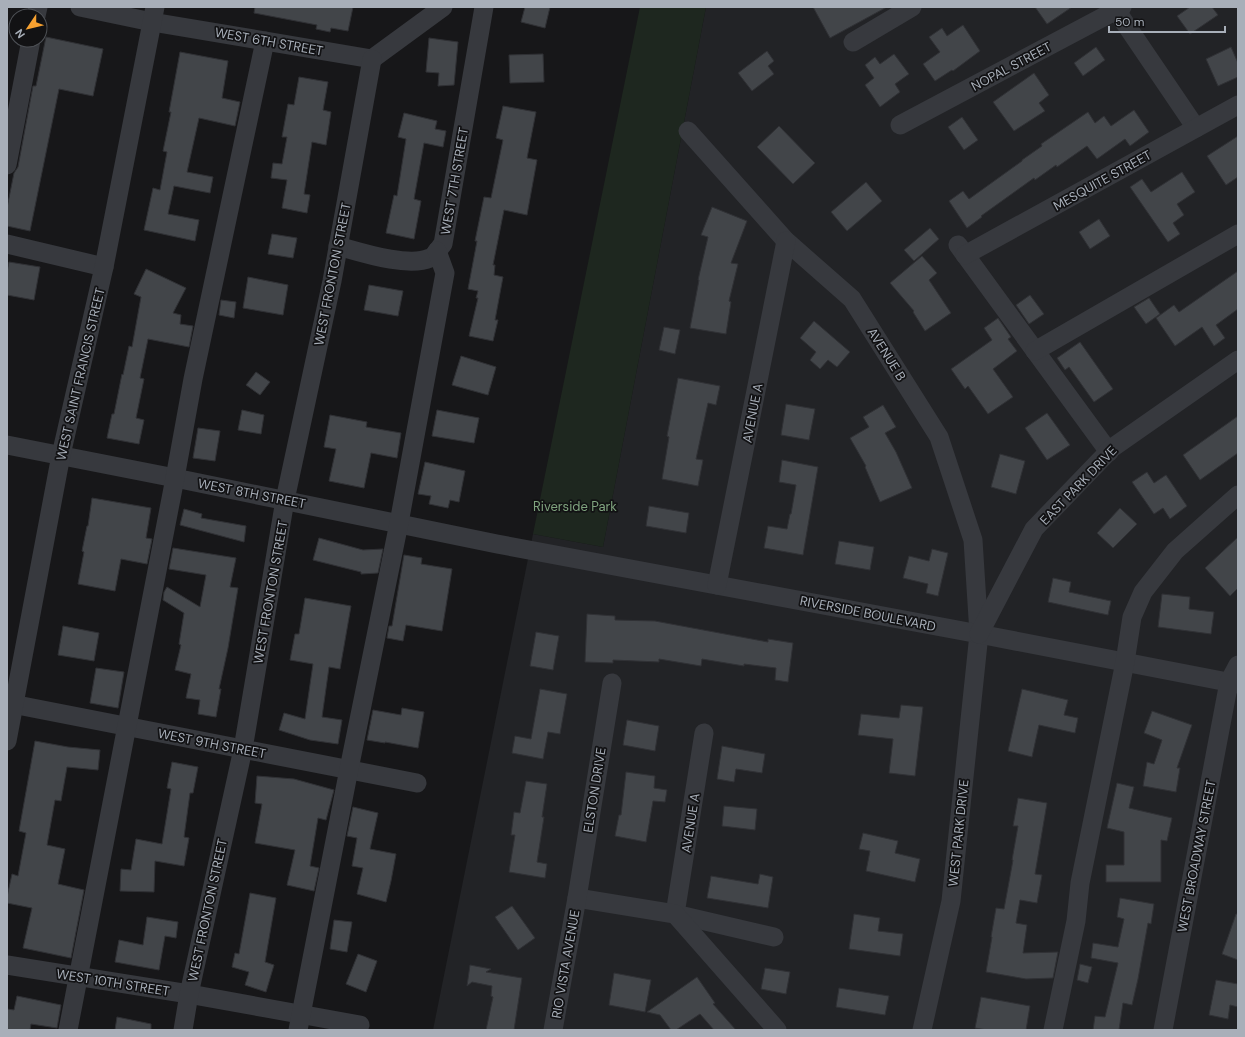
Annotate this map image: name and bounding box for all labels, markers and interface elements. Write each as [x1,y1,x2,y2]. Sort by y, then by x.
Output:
north arrow [8,8,48,48]
scale bar [1109,8,1225,34]
text: 50 m [1115,14,1144,30]
street label: WEST 6TH STREET [213,24,324,59]
text: N [12,26,28,41]
street label: NOPAL STREET [968,38,1054,95]
street label: WEST 7TH STREET [437,126,472,236]
street label: MESQUITE STREET [1050,146,1154,215]
street label: WEST FRONTON STREET [310,201,355,347]
street label: WEST SAINT FRANCIS STREET [52,286,109,462]
street label: AVENUE B [864,325,910,384]
street label: AVENUE A [738,382,767,444]
street label: EAST PARK DRIVE [1036,442,1120,529]
street label: WEST 8TH STREET [197,475,307,512]
park label: Riverside Park [533,498,617,515]
street label: WEST FRONTON STREET [249,519,291,665]
street label: RIVERSIDE BOULEVARD [798,592,937,635]
street label: WEST 9TH STREET [156,725,267,762]
street label: ELSTON DRIVE [579,746,610,834]
street label: WEST BROADWAY STREET [1173,778,1220,934]
street label: WEST PARK DRIVE [944,779,973,887]
street label: AVENUE A [677,792,704,854]
street label: WEST FRONTON STREET [184,837,231,983]
street label: RIO VISTA AVENUE [548,908,583,1020]
street label: WEST 10TH STREET [55,965,171,1000]

